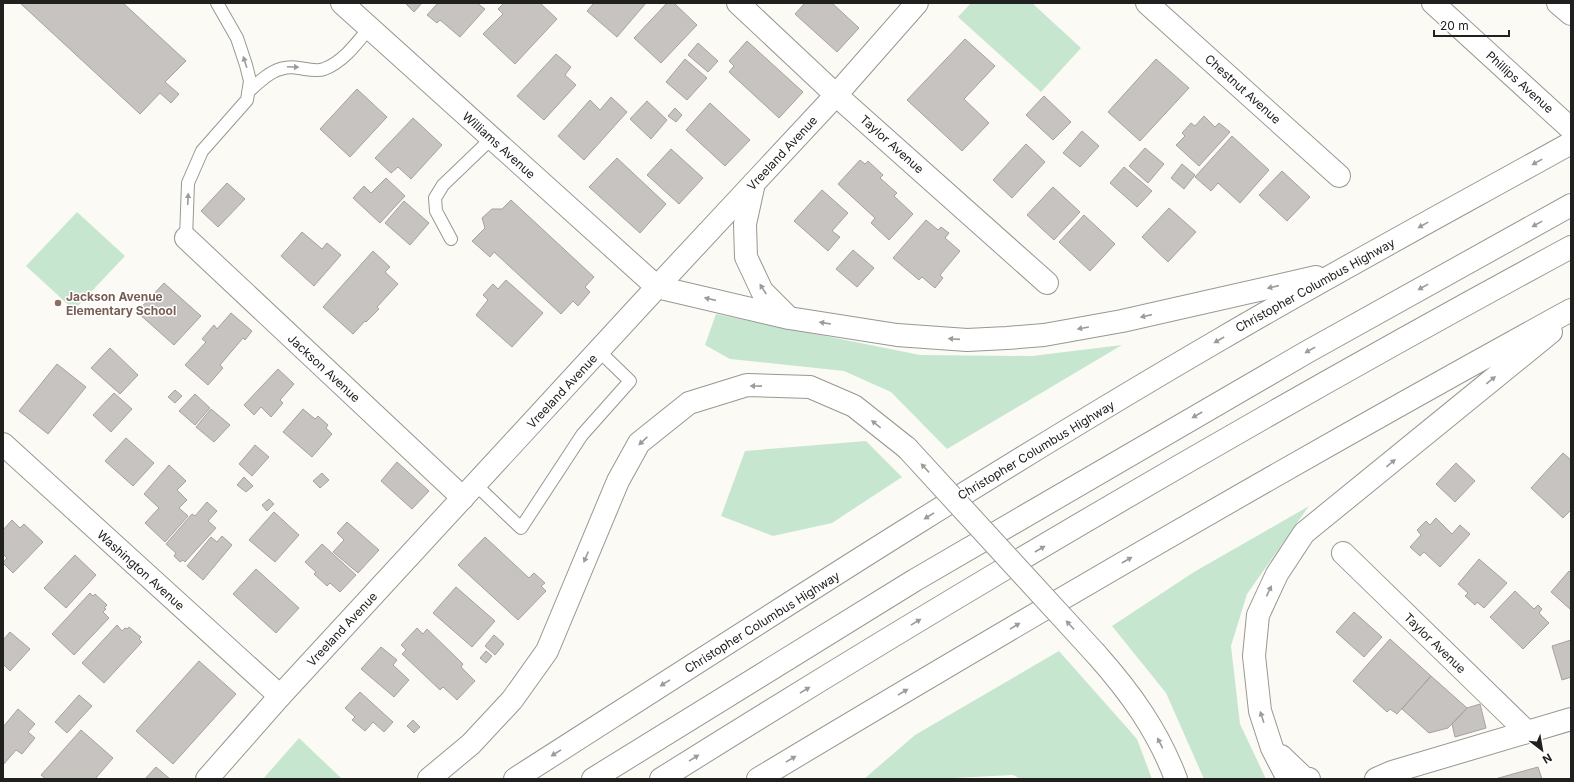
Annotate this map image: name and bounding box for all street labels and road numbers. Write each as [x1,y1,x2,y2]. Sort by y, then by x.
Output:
street label: Phillips Avenue [1483,48,1557,116]
street label: Chestnut Avenue [1202,51,1284,127]
street label: Williams Avenue [460,108,538,182]
street label: Taylor Avenue [857,112,927,176]
street label: Vreeland Avenue [744,113,820,193]
street label: Christopher Columbus Highway [1233,235,1398,335]
street label: Jackson Avenue [285,331,363,405]
street label: Vreeland Avenue [524,351,600,431]
street label: Christopher Columbus Highway [955,397,1117,503]
street label: Washington Avenue [94,527,188,613]
street label: Christopher Columbus Highway [682,568,843,676]
street label: Vreeland Avenue [304,589,380,669]
street label: Taylor Avenue [1401,610,1469,676]

